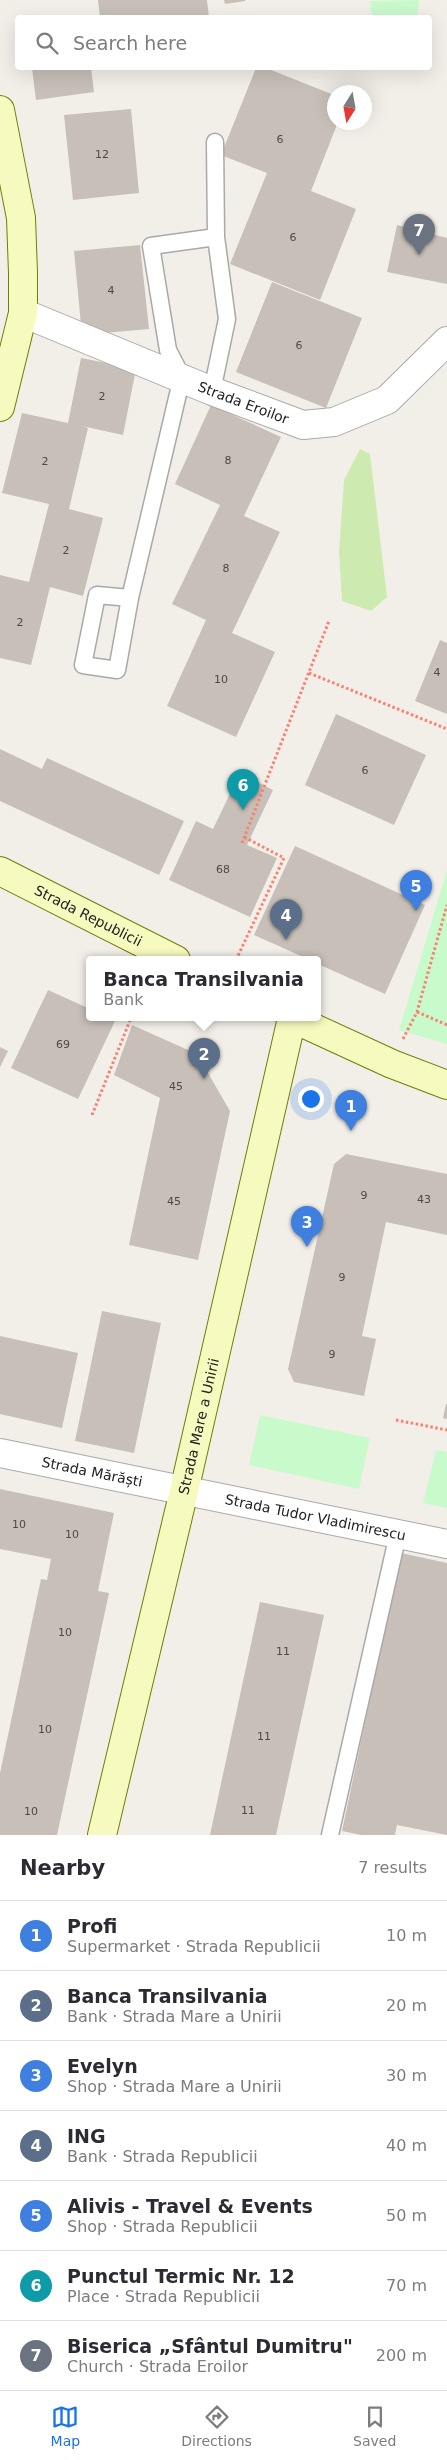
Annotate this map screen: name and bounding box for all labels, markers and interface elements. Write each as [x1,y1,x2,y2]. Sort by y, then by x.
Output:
search box [15,15,432,70]
icon: search [33,29,61,57]
text: Search here [73,32,187,54]
north arrow [327,85,372,130]
house number: 6 [277,133,284,146]
house number: 12 [95,148,109,161]
pin: 7 [403,214,435,255]
house number: 6 [290,231,297,244]
house number: 4 [108,284,115,297]
house number: 6 [296,339,303,352]
street label: Strada Eroilor [196,378,291,427]
house number: 2 [99,390,106,403]
house number: 8 [225,454,232,467]
house number: 2 [42,455,49,468]
house number: 2 [63,544,70,557]
house number: 8 [223,562,230,575]
house number: 2 [17,616,24,629]
house number: 4 [434,666,441,679]
house number: 10 [214,673,228,686]
house number: 6 [362,764,369,777]
pin: 6 [227,769,259,810]
house number: 68 [216,863,230,876]
pin: 5 [400,870,432,911]
street label: Strada Republicii [32,882,145,950]
pin: 4 [270,899,302,940]
popup [86,956,321,1021]
text: Banca Transilvania [103,968,304,990]
text: Bank [103,990,143,1009]
house number: 69 [56,1038,70,1051]
pin: 2 [188,1038,220,1079]
house number: 45 [169,1080,183,1093]
your location [298,1086,324,1112]
pin: 1 [335,1090,367,1131]
house number: 9 [361,1189,368,1202]
house number: 43 [417,1193,431,1206]
house number: 45 [167,1195,181,1208]
pin: 3 [291,1206,323,1247]
house number: 9 [339,1271,346,1284]
house number: 9 [329,1348,336,1361]
street label: Strada Mare a Unirii [175,1357,222,1496]
street label: Strada Mărăști [40,1454,144,1490]
street label: Strada Tudor Vladimirescu [224,1491,407,1543]
house number: 10 [12,1518,26,1531]
house number: 10 [65,1528,79,1541]
house number: 10 [58,1626,72,1639]
house number: 11 [276,1645,290,1658]
house number: 10 [38,1723,52,1736]
house number: 11 [257,1730,271,1743]
house number: 11 [241,1804,255,1817]
house number: 10 [24,1805,38,1818]
text: Nearby [20,1856,105,1880]
text: 7 results [358,1858,427,1877]
text: Profi [67,1915,117,1937]
text: 1 [30,1926,42,1945]
text: 10 m [386,1926,427,1945]
text: Supermarket · Strada Republicii [67,1937,321,1956]
text: Banca Transilvania [67,1985,268,2007]
text: 2 [30,1996,42,2015]
text: 20 m [386,1996,427,2015]
text: Bank · Strada Mare a Unirii [67,2007,282,2026]
text: Evelyn [67,2055,138,2077]
text: 3 [30,2066,42,2085]
text: 30 m [386,2066,427,2085]
text: Shop · Strada Mare a Unirii [67,2077,282,2096]
text: ING [67,2125,106,2147]
text: 4 [30,2136,42,2155]
text: 40 m [386,2136,427,2155]
text: Bank · Strada Republicii [67,2147,258,2166]
text: Alivis - Travel & Events [67,2195,313,2217]
text: 5 [30,2206,42,2225]
text: 50 m [386,2206,427,2225]
text: Shop · Strada Republicii [67,2217,258,2236]
text: Punctul Termic Nr. 12 [67,2265,295,2287]
text: 6 [30,2276,42,2295]
text: 70 m [386,2276,427,2295]
text: Place · Strada Republicii [67,2287,260,2306]
text: Biserica „Sfântul Dumitru" [67,2335,353,2357]
text: 7 [30,2346,42,2365]
text: 200 m [376,2346,427,2365]
text: Church · Strada Eroilor [67,2357,248,2376]
tab: Map [51,2403,80,2449]
tab: Directions [181,2403,252,2449]
tab: Saved [353,2403,396,2449]

